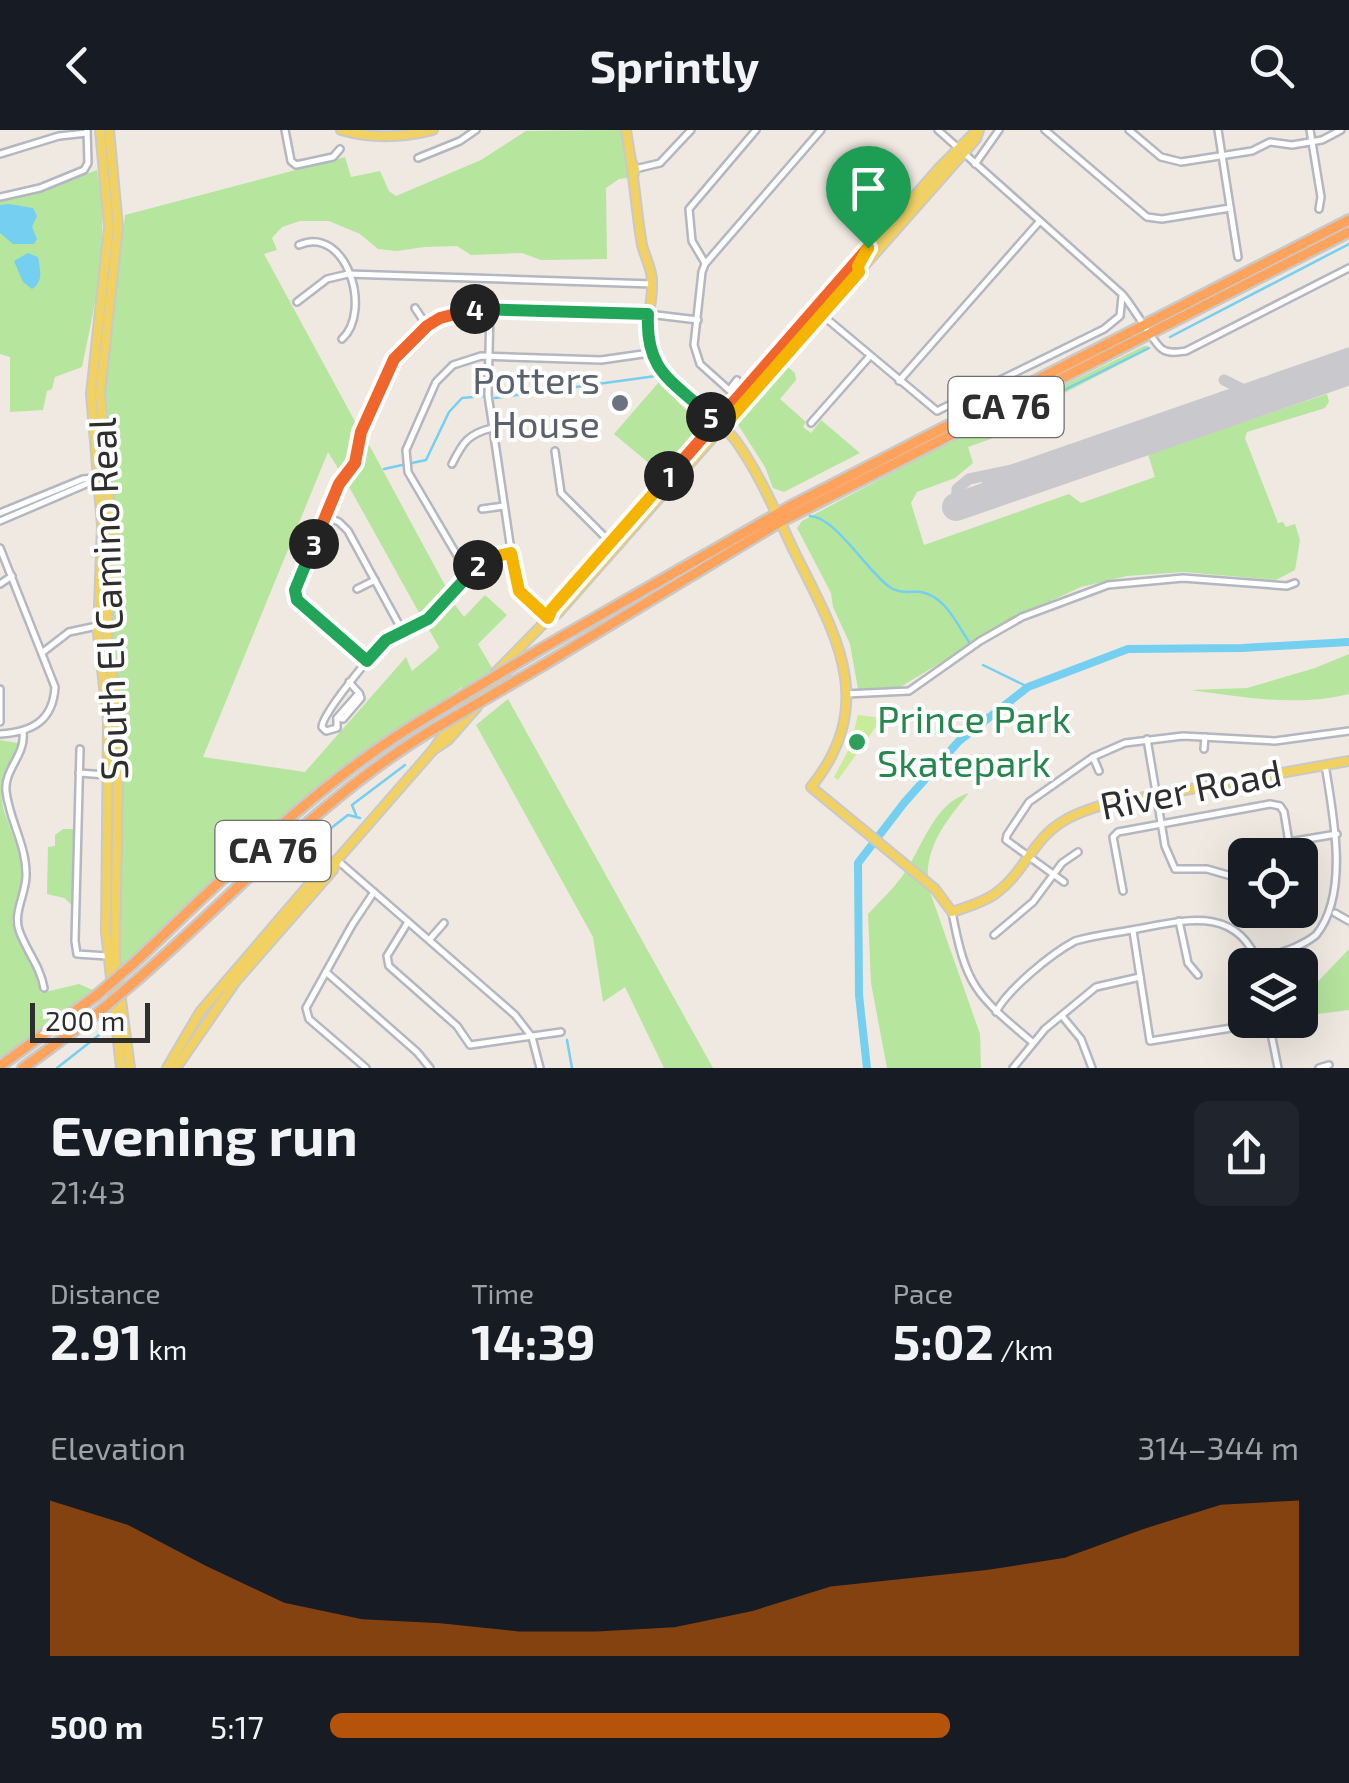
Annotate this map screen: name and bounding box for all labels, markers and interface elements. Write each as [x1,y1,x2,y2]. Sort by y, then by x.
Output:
icon: back [50,38,105,93]
text: Sprintly [590,38,759,92]
icon: search [1244,38,1299,93]
pin [826,146,911,249]
icon: arrive [841,161,896,216]
pin: 4 [450,284,500,334]
text: 4 [466,292,484,326]
place label: Potters House [472,356,600,446]
road number: CA 76 [948,377,1064,437]
marker: Potters House [609,392,631,414]
pin: 5 [686,392,736,442]
text: 5 [703,400,719,434]
street label: South El Camino Real [78,417,136,781]
pin: 1 [644,451,694,501]
text: 1 [663,459,675,493]
pin: 3 [289,519,339,569]
text: 3 [306,527,322,561]
pin: 2 [453,540,503,590]
text: 2 [470,548,486,582]
place label: Prince Park Skatepark [877,695,1071,785]
marker: Prince Park Skatepark [846,731,868,753]
street label: River Road [1096,748,1285,828]
road number: CA 76 [216,821,330,881]
map controls [1228,838,1318,1038]
button: locate [1228,838,1318,928]
button: layers [1228,948,1318,1038]
scale bar [30,998,150,1043]
text: 200 m [45,1003,125,1037]
text: Evening run [50,1101,358,1167]
button: share [1194,1101,1299,1206]
text: 21:43 [50,1172,126,1210]
text: Distance [50,1276,161,1310]
text: Time [471,1276,534,1310]
text: Pace [893,1276,953,1310]
text: 2.91 [50,1310,142,1370]
text: 14:39 [471,1310,595,1370]
text: 5:02 [893,1310,994,1370]
text: km [142,1332,187,1366]
text: /km [994,1332,1053,1366]
text: Elevation [50,1428,186,1466]
text: 314–344 m [1138,1428,1299,1466]
text: 500 m [50,1707,143,1745]
text: 5:17 [210,1707,264,1745]

